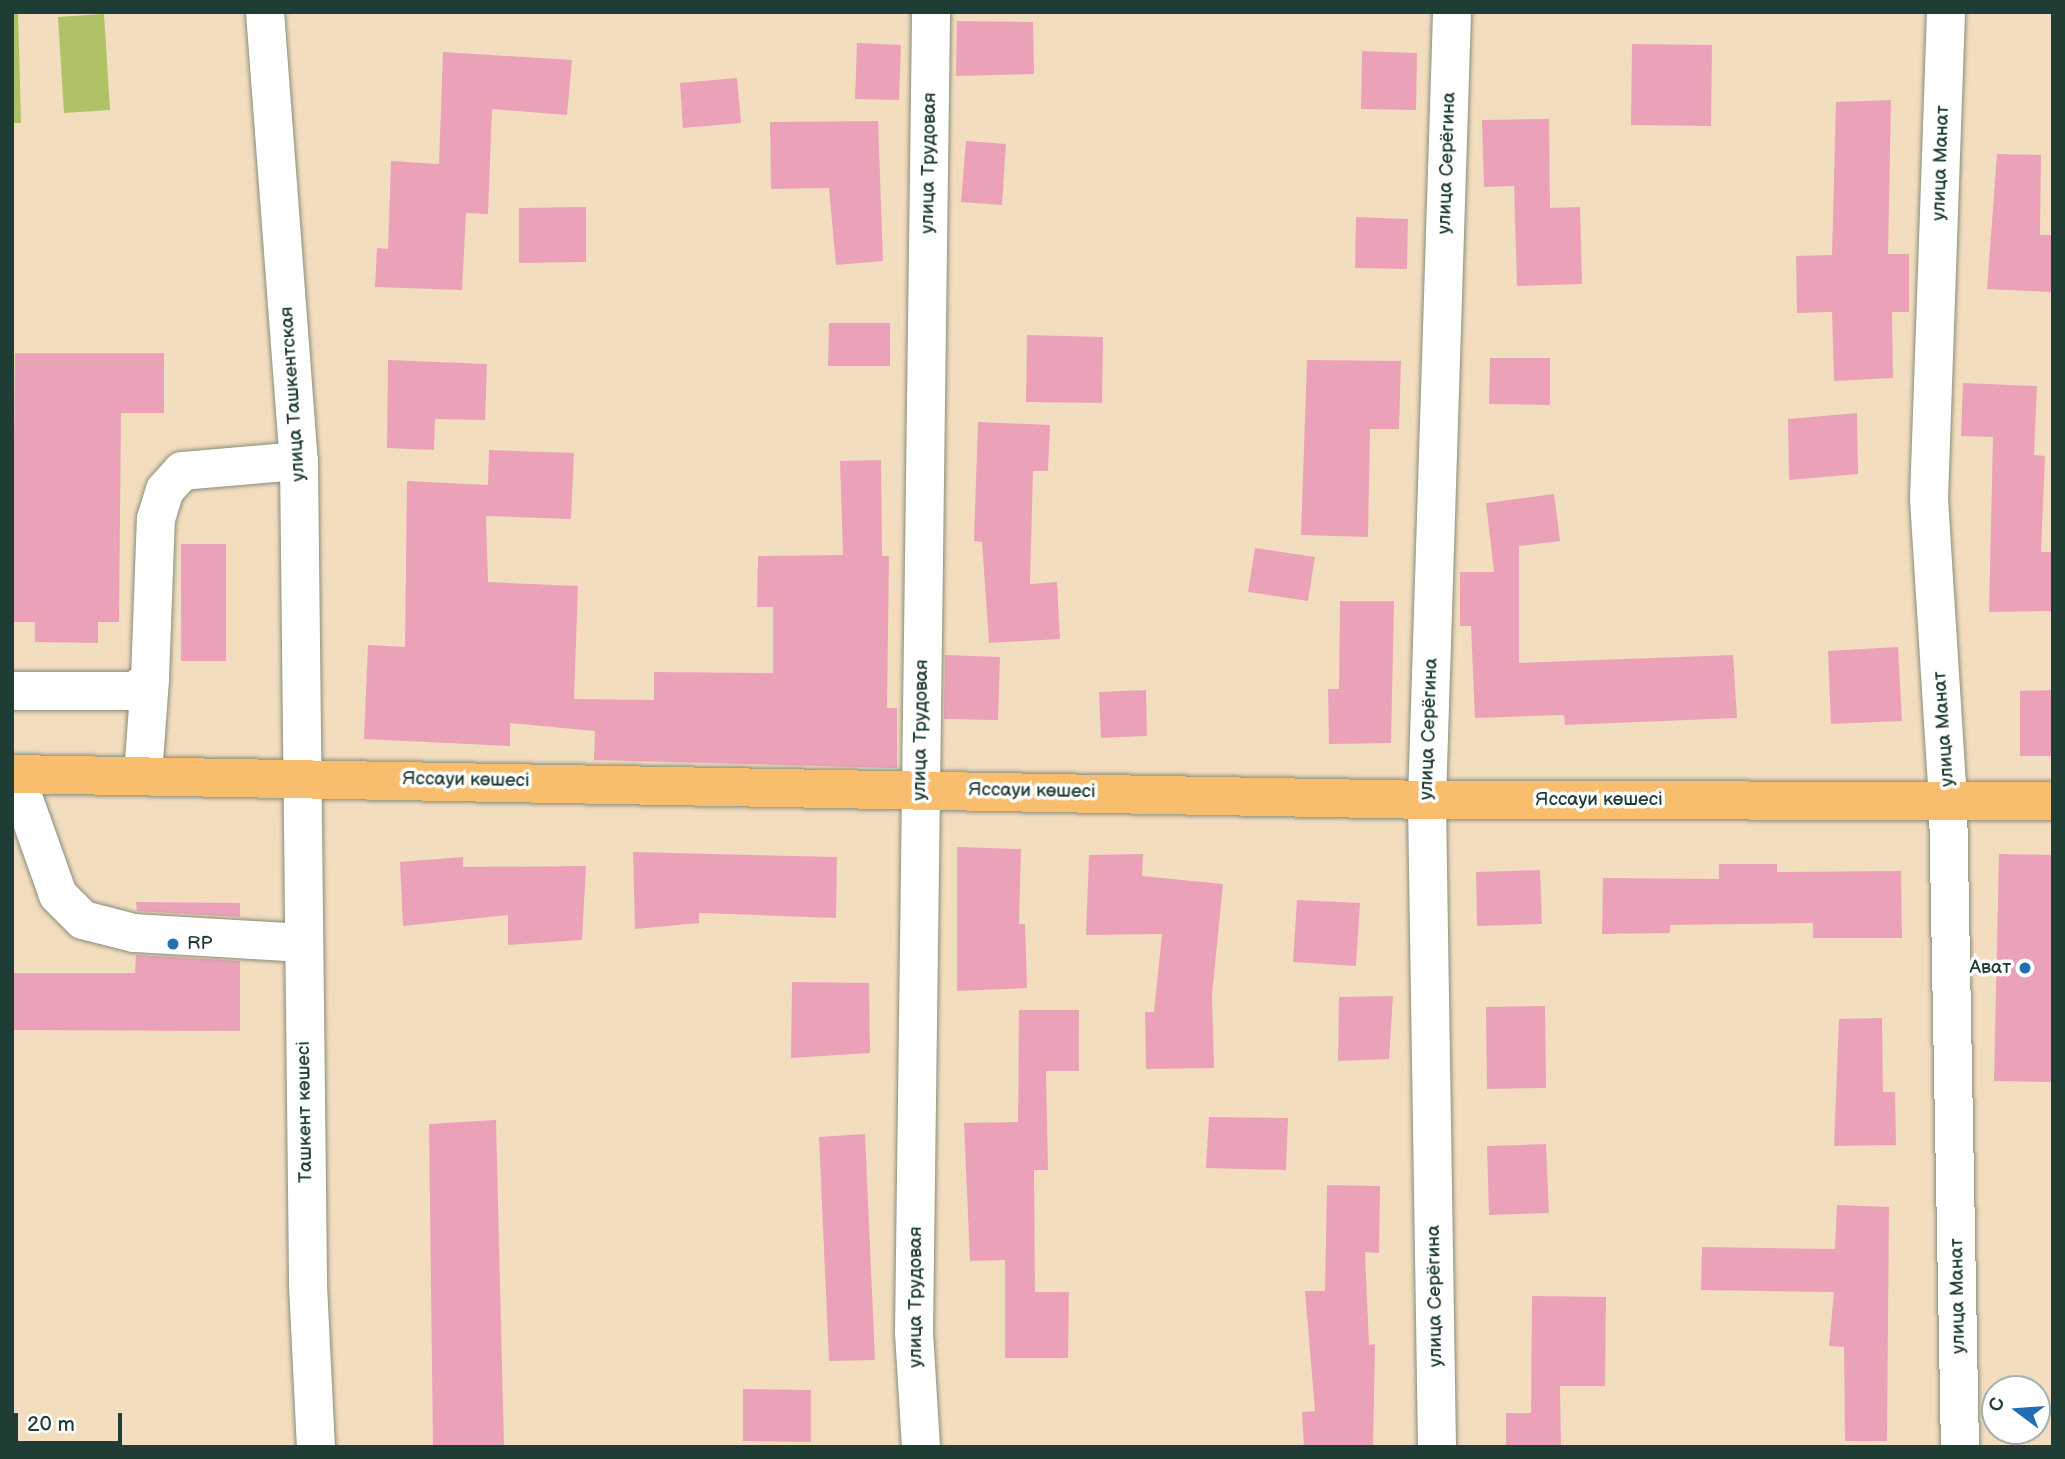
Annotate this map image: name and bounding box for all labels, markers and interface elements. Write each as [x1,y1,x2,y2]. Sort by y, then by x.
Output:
street label: улица Серёгина [1433,91,1461,235]
street label: улица Трудовая [916,92,942,234]
street label: улица Манат [1928,105,1954,221]
street label: улица Ташкентская [276,306,310,482]
street label: улица Серёгина [1415,657,1443,801]
street label: улица Трудовая [908,659,934,801]
street label: улица Манат [1929,671,1959,787]
street label: Яссауи көшесі [402,767,530,793]
street label: Яссауи көшесі [968,778,1096,804]
street label: Яссауи көшесі [1535,789,1663,811]
place label: RP [187,933,212,955]
marker: RP [165,936,181,952]
place label: Ават [1969,957,2011,979]
marker: Ават [2017,960,2033,976]
street label: Ташкент көшесі [292,1041,318,1183]
street label: улица Серёгина [1422,1225,1448,1367]
street label: улица Трудовая [905,1226,927,1368]
street label: улица Манат [1946,1238,1970,1354]
north arrow [1981,1375,2051,1445]
text: С [1984,1395,2010,1414]
scale bar [18,1400,126,1444]
text: 20 m [27,1412,75,1437]

